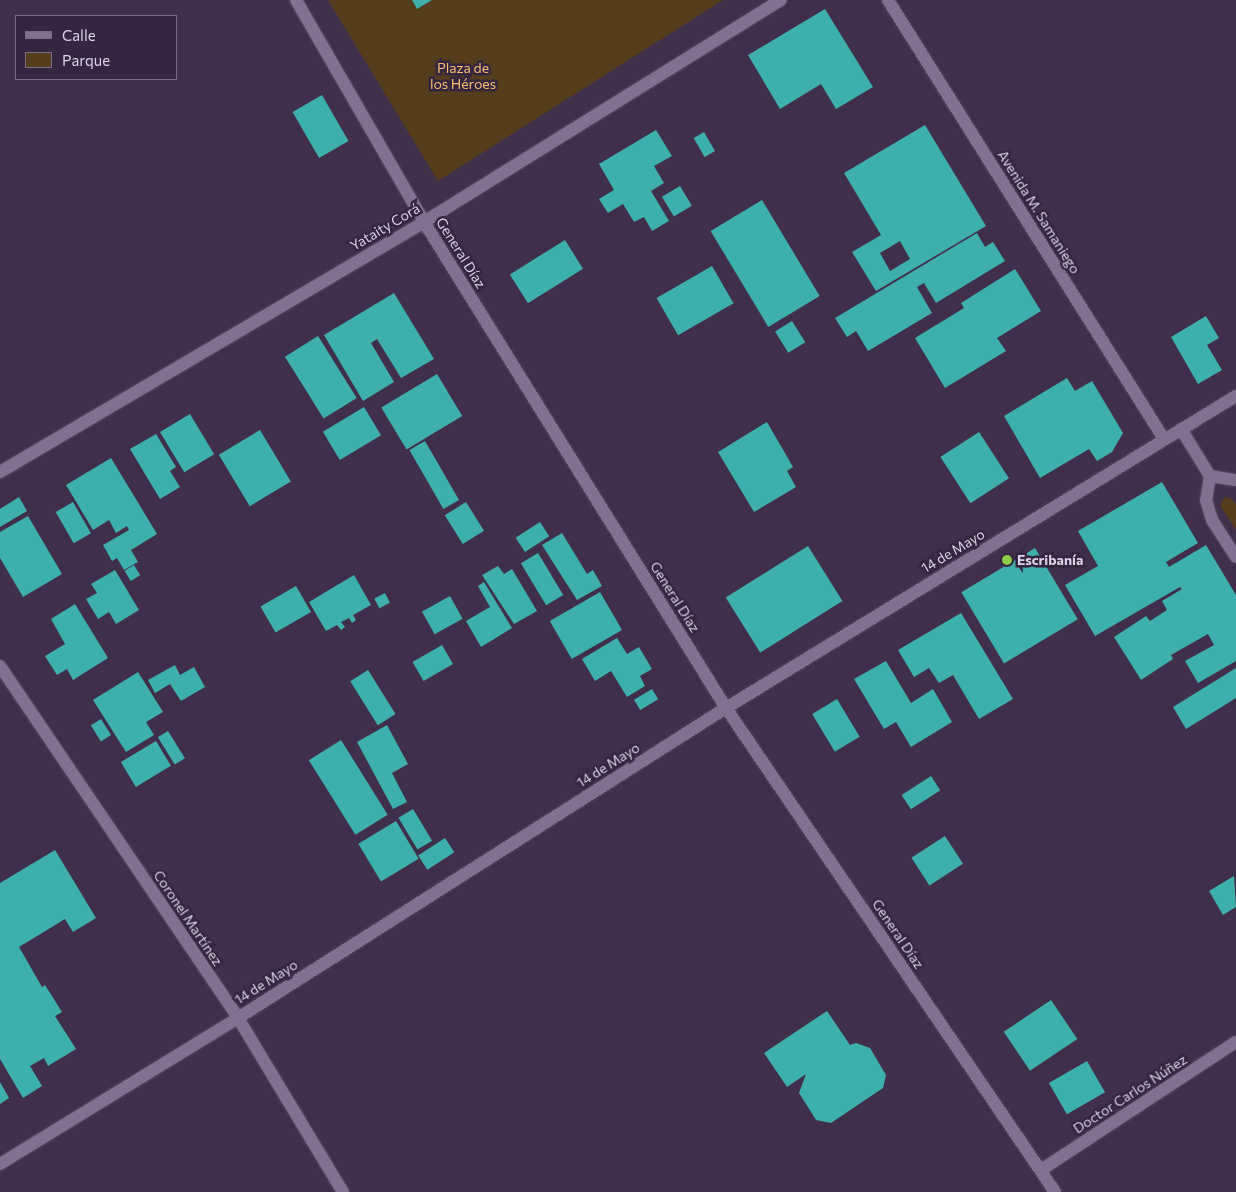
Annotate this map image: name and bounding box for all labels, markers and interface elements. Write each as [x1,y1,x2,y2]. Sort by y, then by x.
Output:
legend [15,15,178,80]
text: Calle [62,26,96,44]
text: Parque [62,51,110,69]
park label: Plaza de los Héroes [430,60,496,92]
street label: Avenida M. Samaniego [994,147,1084,277]
street label: Yataity Corá [347,200,423,254]
street label: General Díaz [433,215,489,291]
street label: 14 de Mayo [918,526,988,576]
place label: Escribanía [1017,552,1083,568]
marker: Escribanía [1001,554,1013,566]
street label: General Díaz [647,559,703,635]
street label: 14 de Mayo [573,739,643,791]
street label: Coronel Martínez [150,867,226,969]
street label: General Díaz [869,896,927,972]
street label: 14 de Mayo [231,956,301,1008]
street label: Doctor Carlos Núñez [1070,1051,1190,1137]

